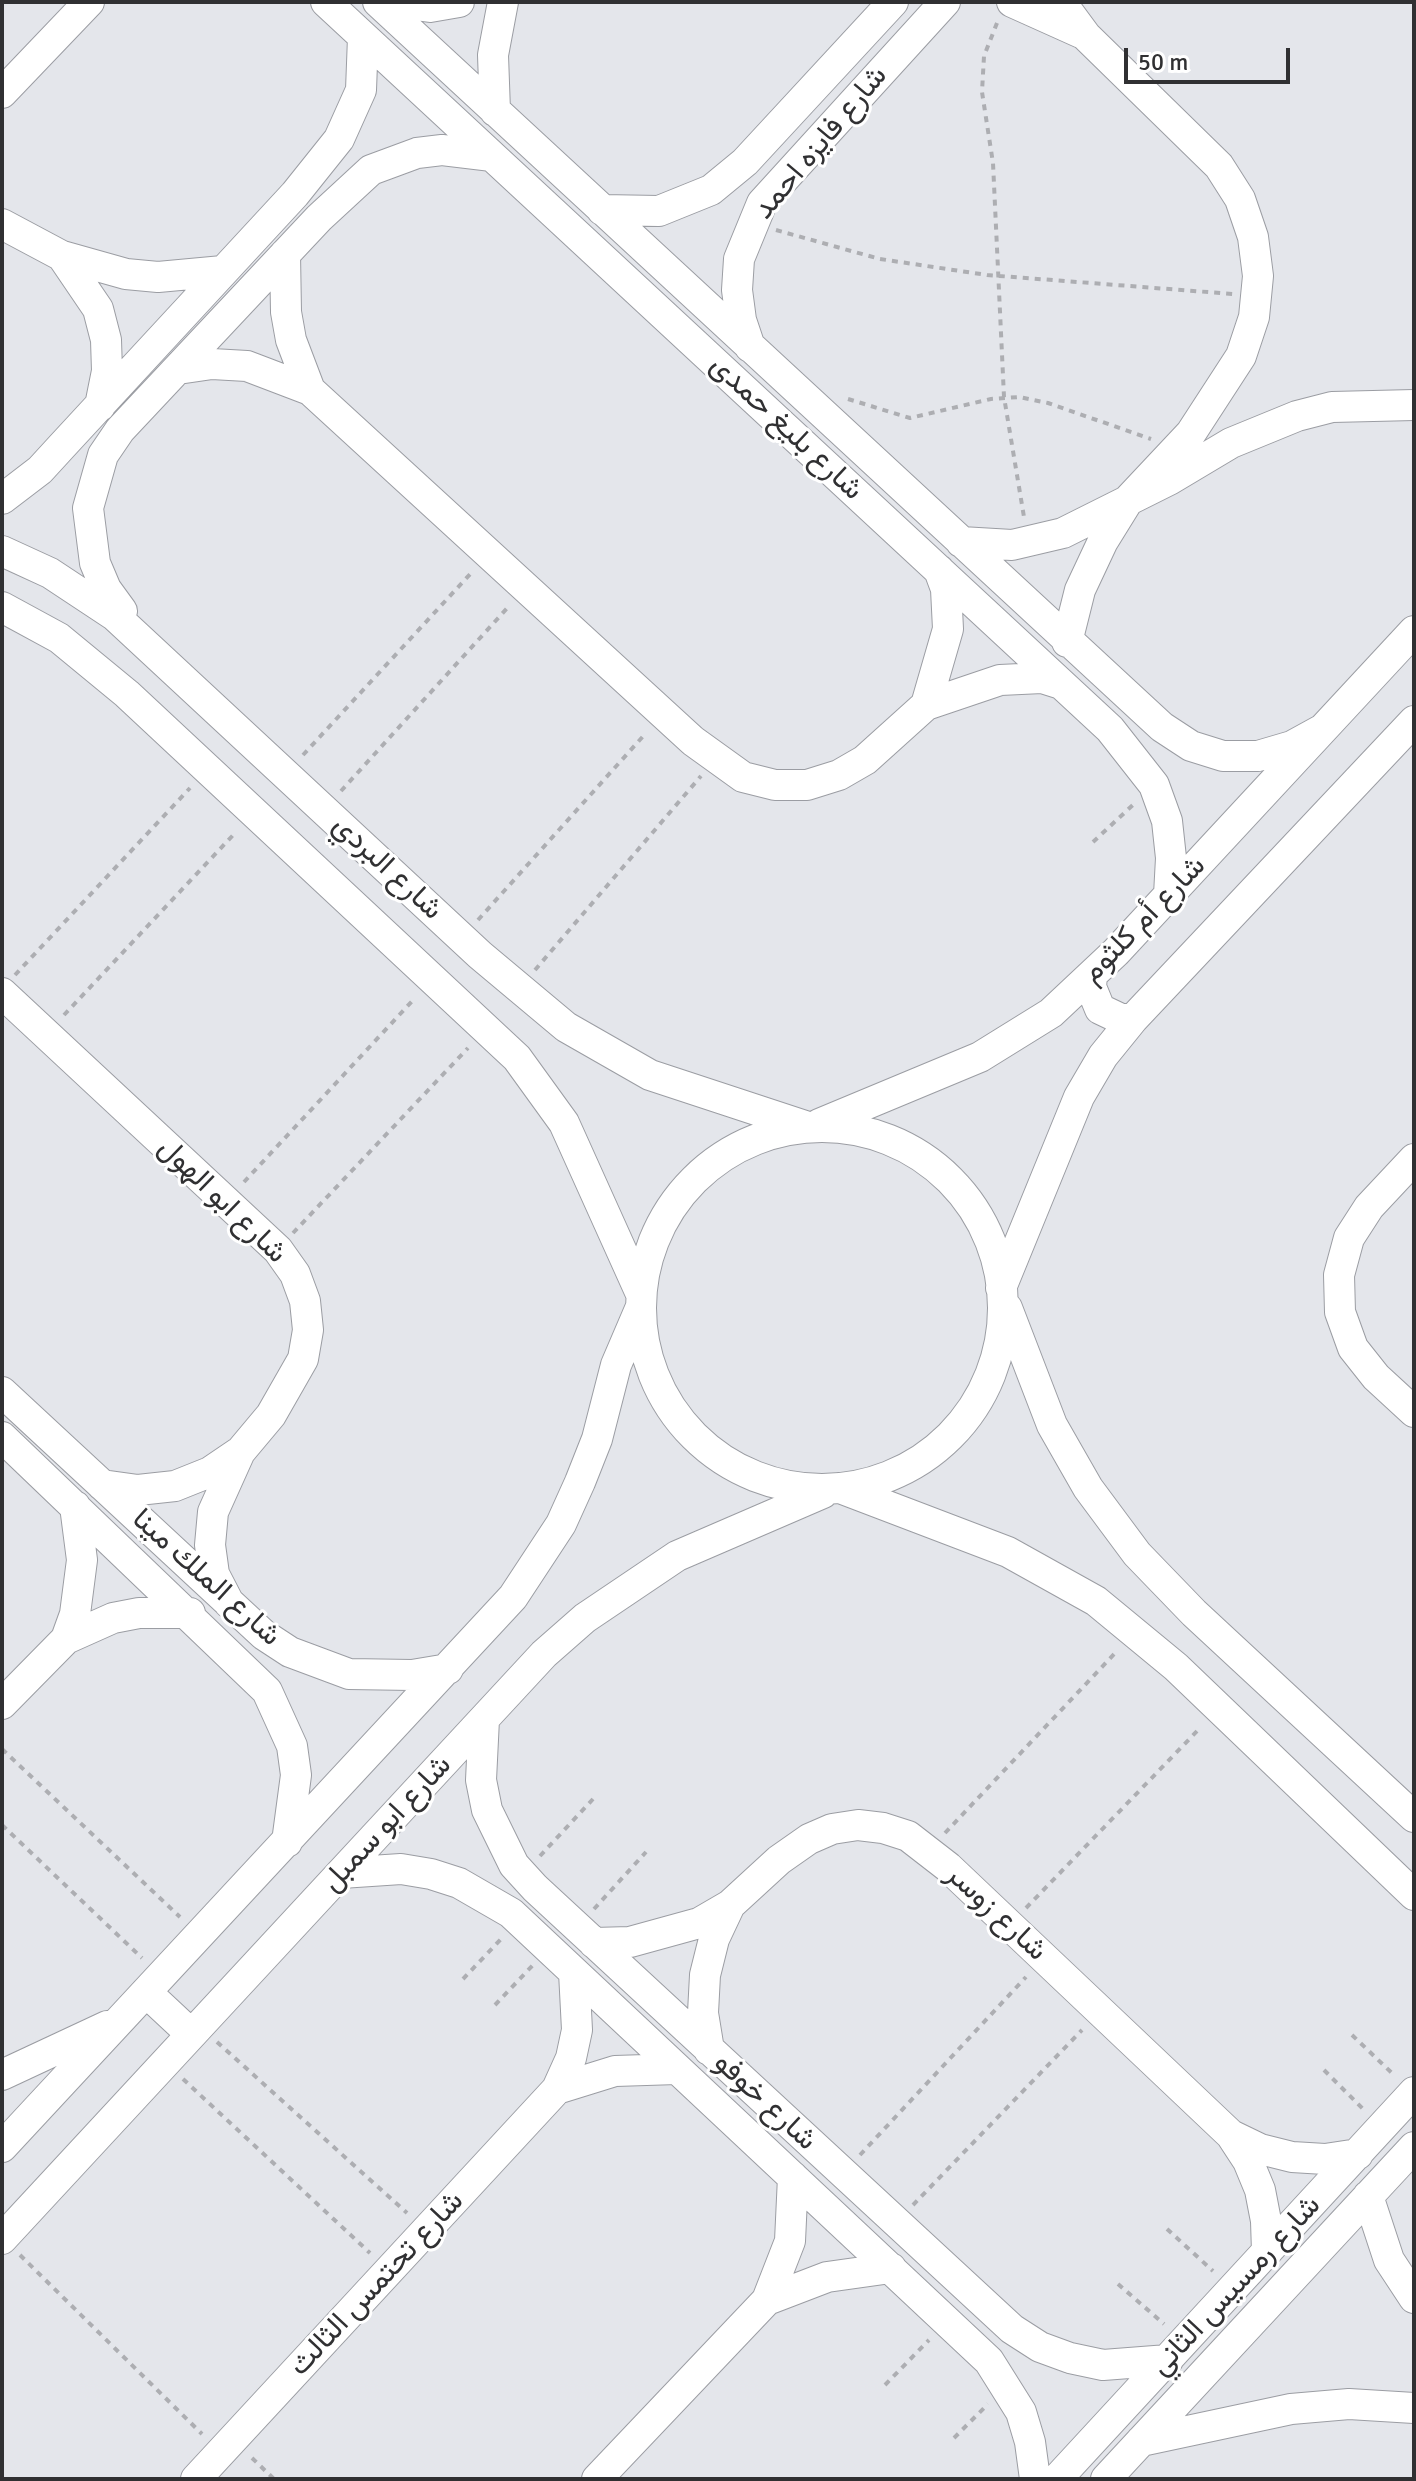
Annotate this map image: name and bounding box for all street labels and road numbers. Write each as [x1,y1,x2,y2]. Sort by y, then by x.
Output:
street label: شارع فايزه احمد [747,59,895,227]
street label: شارع بليغ حمدى [702,348,870,508]
street label: شارع البردي [324,808,450,928]
street label: شارع أم كلثوم [1074,849,1214,991]
street label: شارع ابو الهول [150,1130,294,1272]
street label: شارع الملك مينا [124,1502,288,1654]
street label: شارع ابو سمبل [314,1748,460,1900]
street label: شارع زوسر [938,1857,1054,1969]
street label: شارع خوفو [706,2045,824,2159]
street label: شارع تحتمس الثالث [282,2184,472,2384]
street label: شارع رمسيس الثاني [1143,2188,1329,2384]

